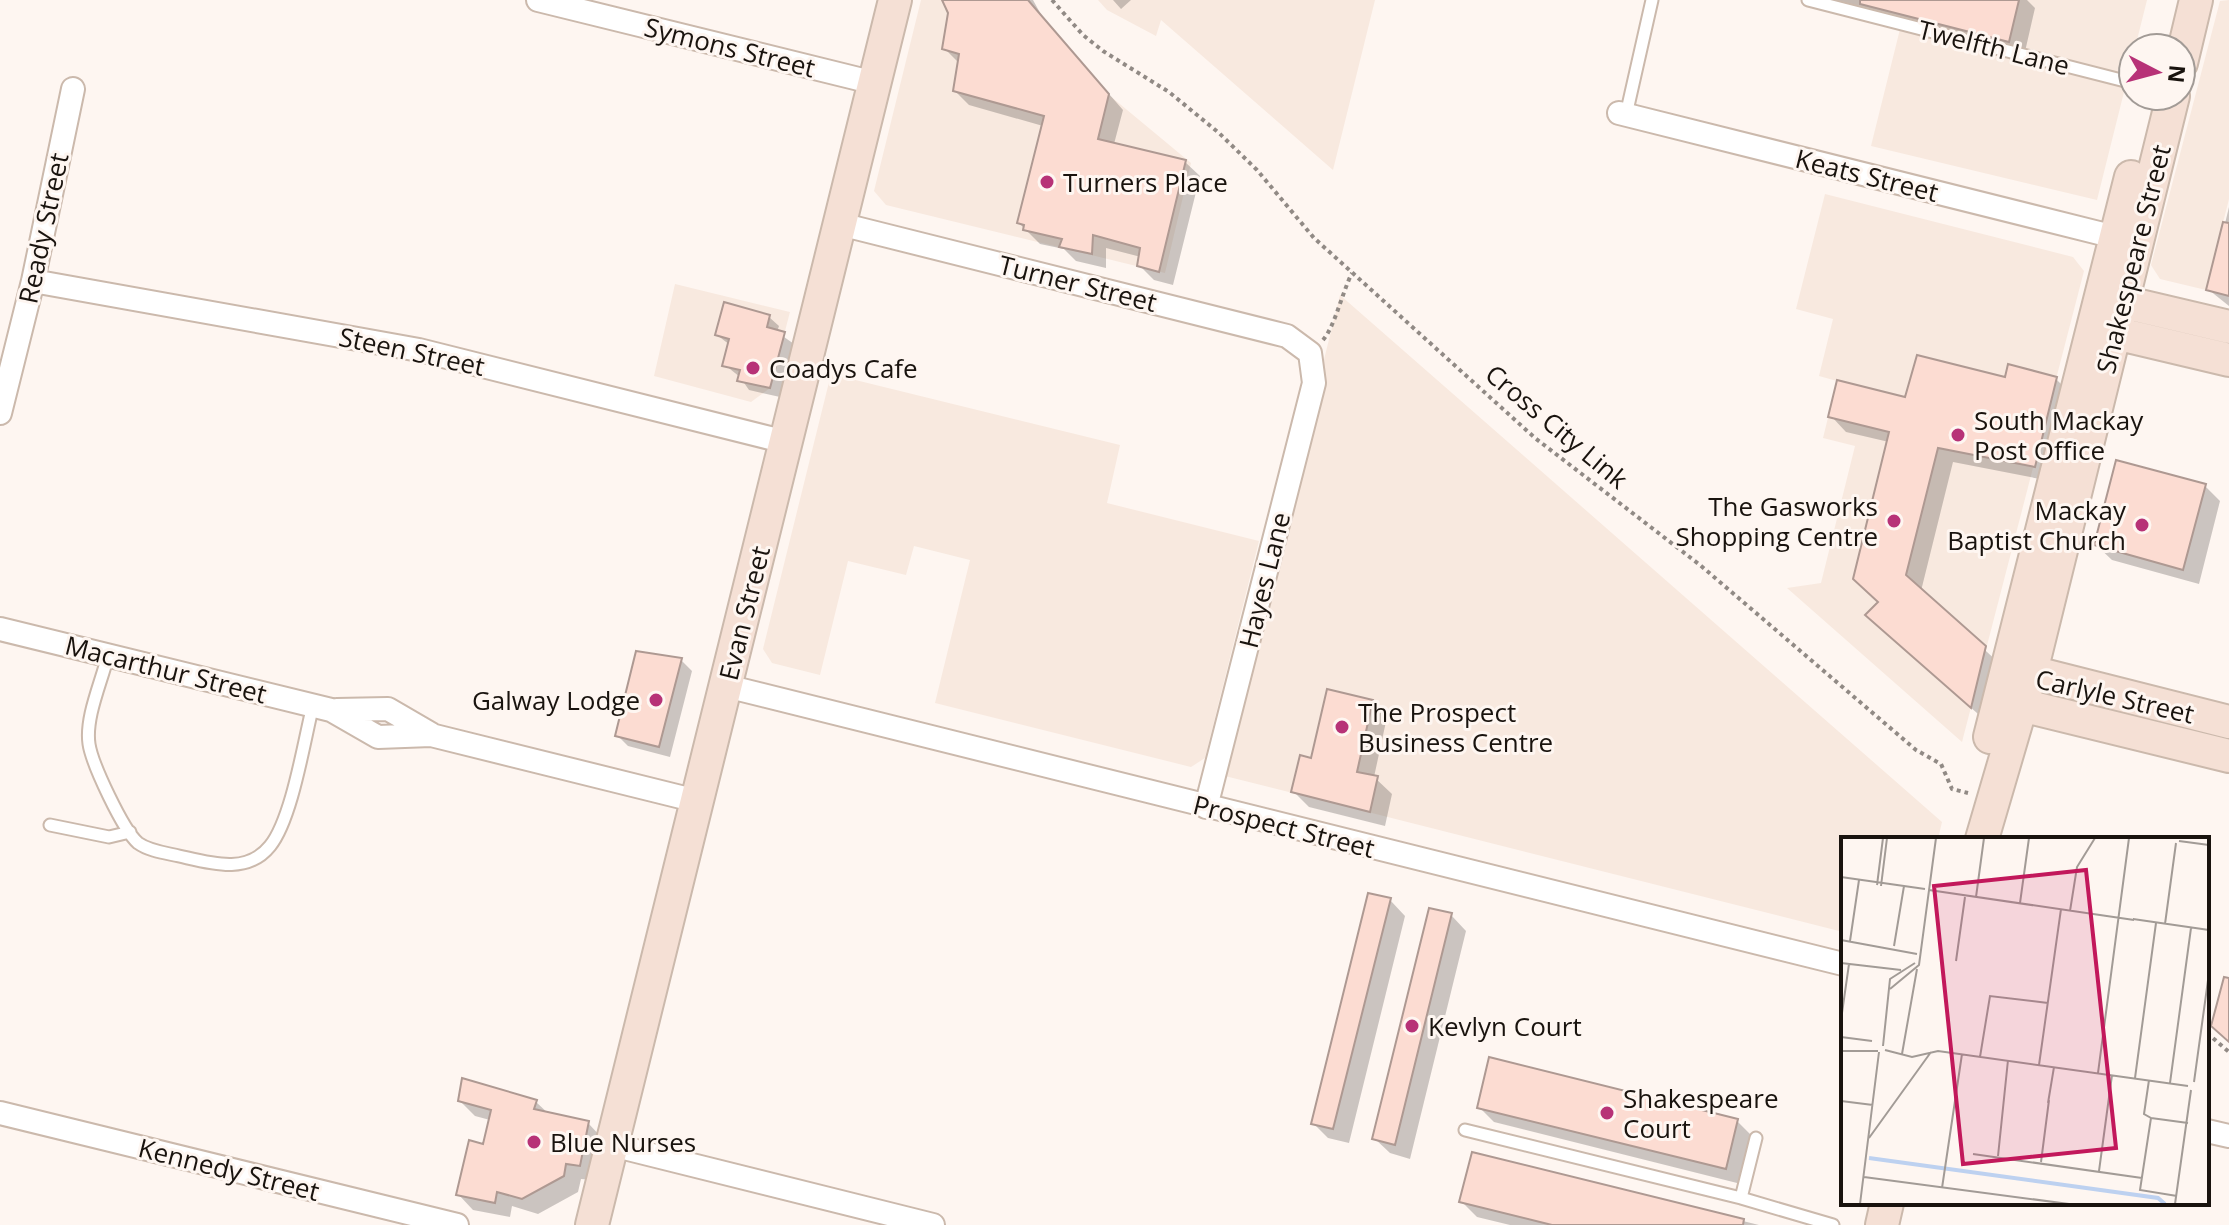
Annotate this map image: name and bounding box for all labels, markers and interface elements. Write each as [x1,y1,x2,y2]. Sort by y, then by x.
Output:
street label: Symons Street [641,8,819,86]
street label: Twelfth Lane [1914,11,2074,83]
north arrow [2117,32,2197,112]
text: N [2162,64,2194,85]
street label: Keats Street [1792,140,1942,210]
street label: Shakespeare Street [2087,141,2179,377]
street label: Ready Street [9,149,77,307]
place label: Turners Place [1063,164,1228,200]
marker: Turners Place [1038,173,1056,191]
street label: Turner Street [995,246,1161,320]
street label: Steen Street [336,318,488,384]
place label: Coadys Cafe [769,350,918,386]
street label: Cross City Link [1478,356,1636,497]
marker: Coadys Cafe [744,359,762,377]
place label: South Mackay Post Office [1974,402,2144,468]
marker: South Mackay Post Office [1949,426,1967,444]
place label: The Gasworks Shopping Centre [1676,488,1878,554]
place label: Mackay Baptist Church [1947,492,2127,558]
street label: Hayes Lane [1230,508,1298,652]
marker: The Gasworks Shopping Centre [1885,512,1903,530]
marker: Mackay Baptist Church [2133,516,2151,534]
street label: Evan Street [710,542,778,684]
street label: Macarthur Street [61,627,271,711]
street label: Carlyle Street [2032,660,2198,732]
place label: Galway Lodge [472,682,640,718]
marker: Galway Lodge [647,691,665,709]
place label: The Prospect Business Centre [1358,694,1553,760]
marker: The Prospect Business Centre [1333,718,1351,736]
street label: Prospect Street [1189,786,1379,866]
inset map [1841,837,2209,1205]
place label: Kevlyn Court [1428,1008,1582,1044]
marker: Kevlyn Court [1403,1017,1421,1035]
place label: Shakespeare Court [1623,1080,1778,1146]
marker: Shakespeare Court [1598,1104,1616,1122]
place label: Blue Nurses [550,1124,696,1160]
street label: Kennedy Street [135,1129,323,1209]
marker: Blue Nurses [525,1133,543,1151]

